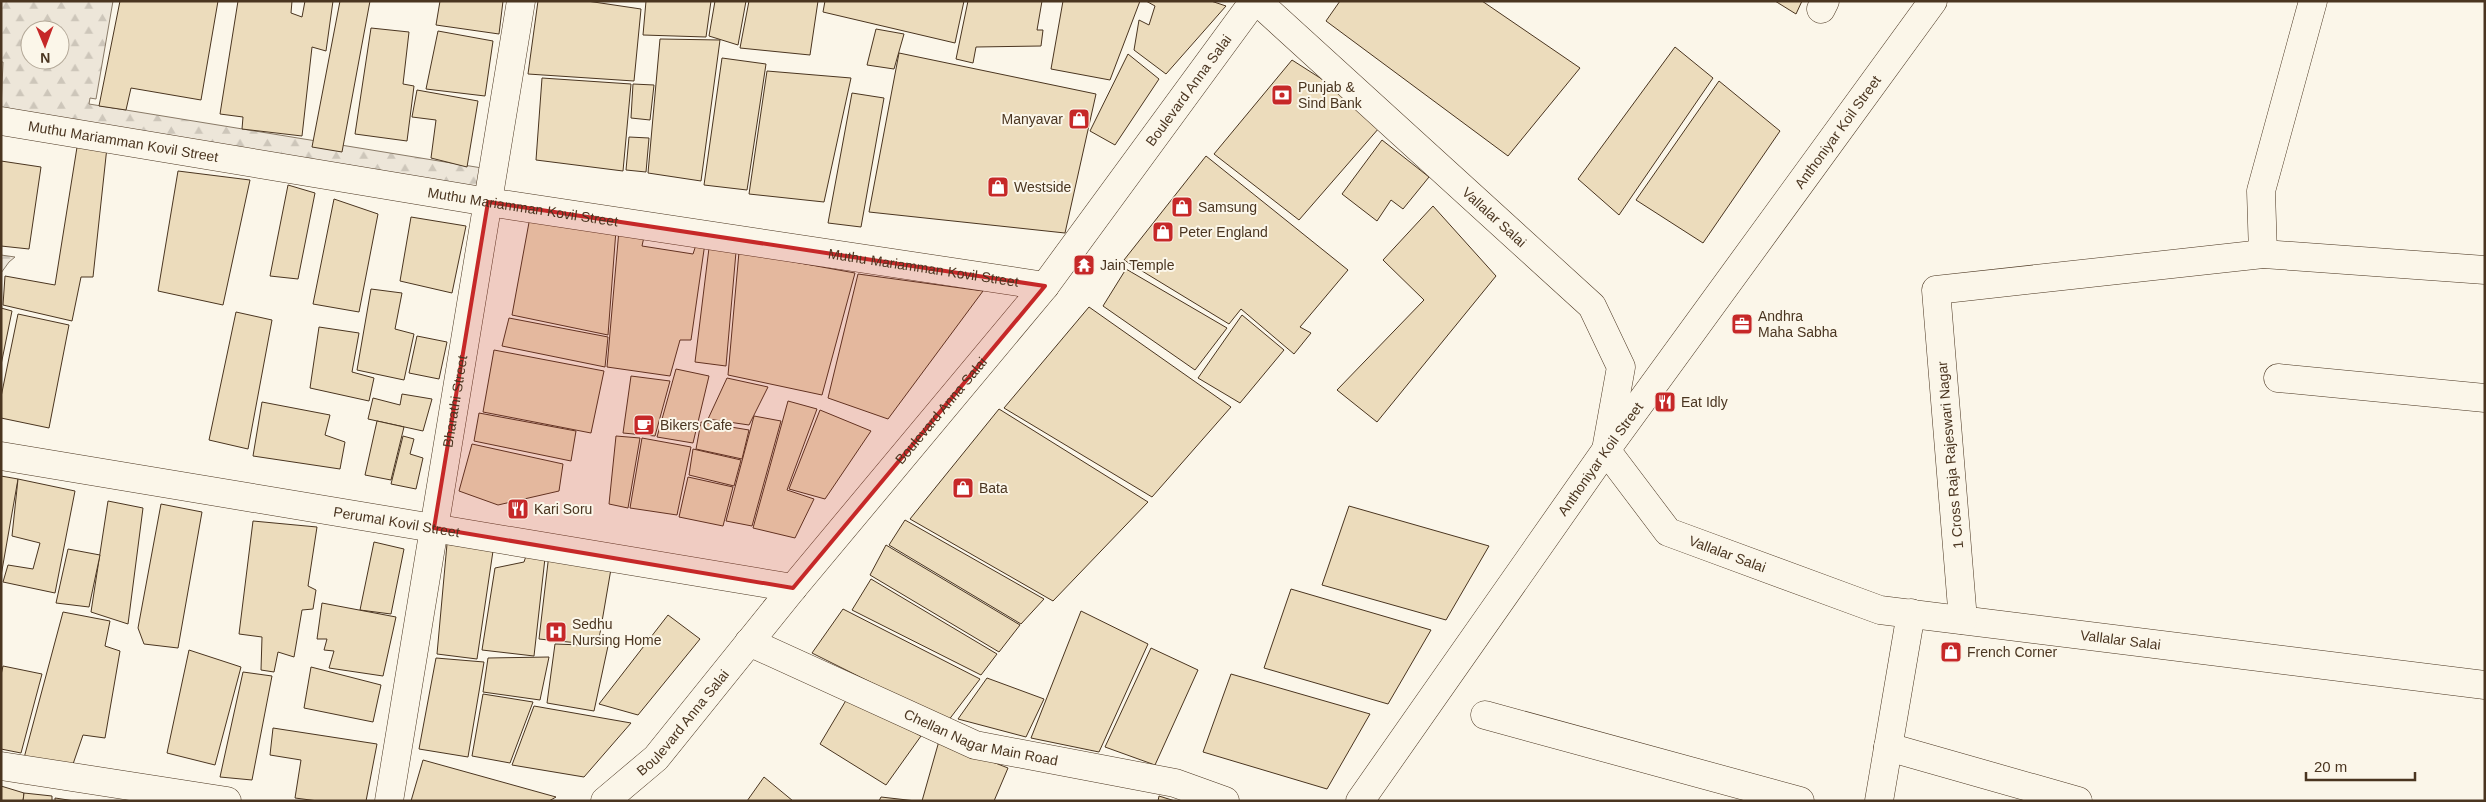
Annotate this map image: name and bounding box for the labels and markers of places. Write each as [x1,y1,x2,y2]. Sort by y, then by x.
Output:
place label: Punjab & Sind Bank [1298,79,1363,111]
bank icon: Punjab & Sind Bank [1270,83,1294,107]
shop icon: Manyavar [1067,107,1091,131]
place label: Manyavar [1002,111,1063,127]
shop icon: Westside [986,175,1010,199]
place label: Westside [1014,179,1072,195]
shop icon: Samsung [1170,195,1194,219]
place label: Samsung [1198,199,1257,215]
shop icon: Peter England [1151,220,1175,244]
place label: Peter England [1179,224,1268,240]
temple icon: Jain Temple [1072,253,1096,277]
place label: Jain Temple [1100,257,1175,273]
place label: Andhra Maha Sabha [1758,308,1838,340]
office icon: Andhra Maha Sabha [1730,312,1754,336]
restaurant icon: Eat Idly [1653,390,1677,414]
place label: Eat Idly [1681,394,1728,410]
cafe icon: Bikers Cafe [632,413,656,437]
place label: Bikers Cafe [660,417,733,433]
shop icon: Bata [951,476,975,500]
place label: Bata [979,480,1008,496]
restaurant icon: Kari Soru [506,497,530,521]
place label: Kari Soru [534,501,592,517]
place label: Sedhu Nursing Home [572,616,662,648]
hospital icon: Sedhu Nursing Home [544,620,568,644]
shop icon: French Corner [1939,640,1963,664]
place label: French Corner [1967,644,2058,660]

